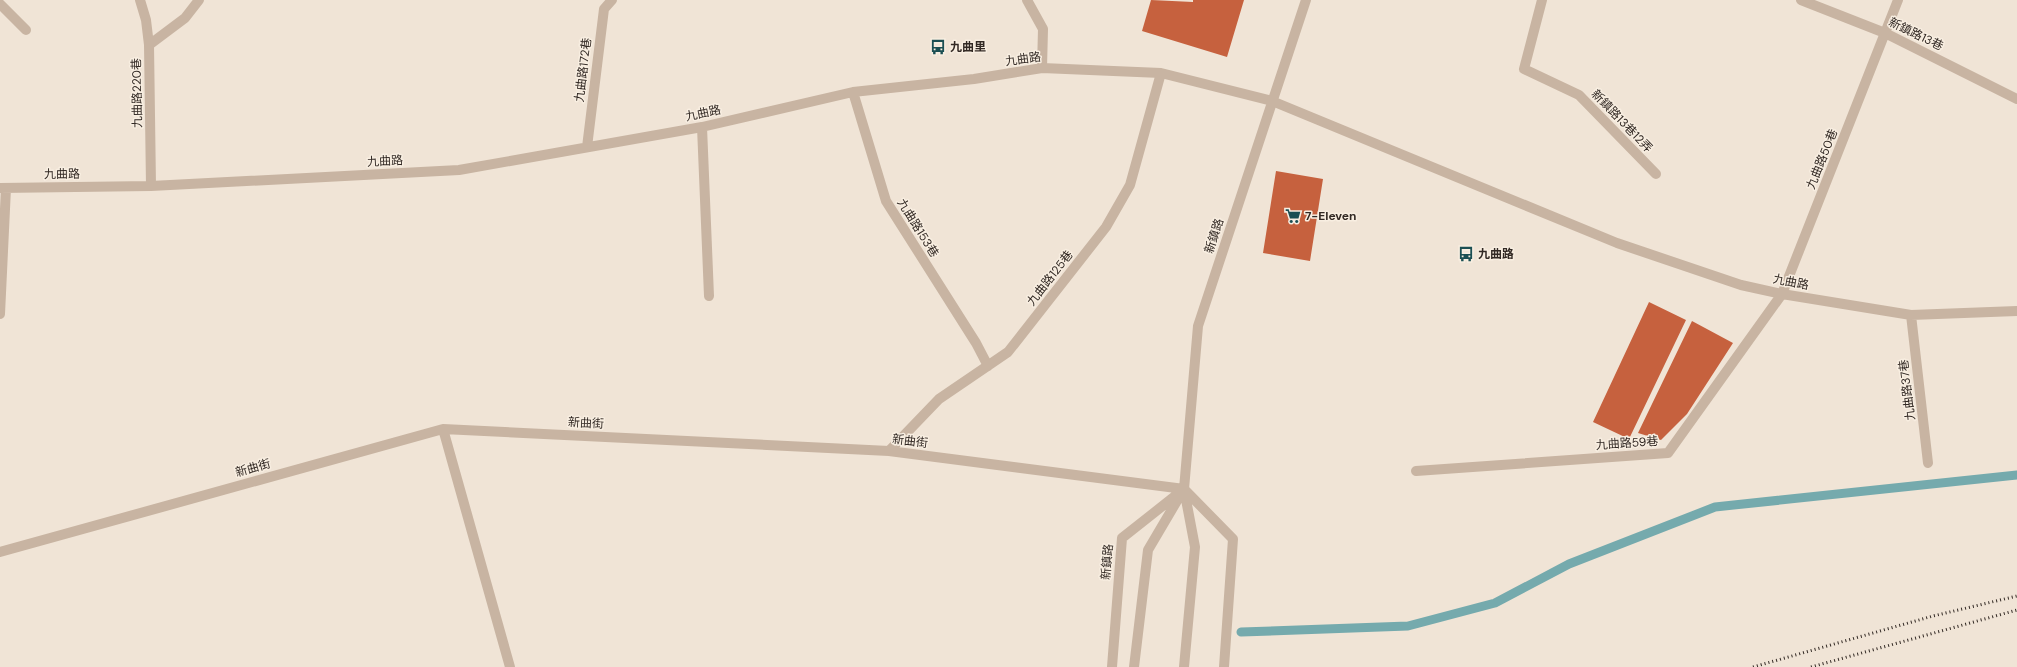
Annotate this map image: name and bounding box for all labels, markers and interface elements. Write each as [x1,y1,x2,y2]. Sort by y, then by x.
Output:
street label: 新鎮路13巷 [1886,14,1946,54]
street label: 九曲路172巷 [571,37,595,103]
bus stop icon: 九曲里 [929,38,947,56]
place label: 九曲里 [950,39,986,55]
street label: 九曲路 [1004,49,1042,69]
street label: 九曲路220巷 [128,58,146,128]
street label: 新鎮路13巷12弄 [1588,86,1656,156]
street label: 九曲路 [684,101,722,125]
street label: 九曲路50巷 [1803,127,1841,191]
street label: 九曲路 [367,152,403,170]
street label: 九曲路 [44,166,80,182]
street label: 九曲路153巷 [894,196,942,260]
supermarket icon: 7-Eleven [1284,207,1302,225]
place label: 7-Eleven [1305,208,1357,224]
street label: 新鎮路 [1201,216,1227,256]
bus stop icon: 九曲路 [1457,245,1475,263]
place label: 九曲路 [1478,246,1514,262]
street label: 九曲路125巷 [1023,247,1077,309]
street label: 九曲路 [1772,271,1810,293]
street label: 九曲路37巷 [1895,359,1919,421]
street label: 新曲街 [568,414,604,432]
street label: 新曲街 [891,431,929,451]
street label: 九曲路59巷 [1595,433,1659,453]
street label: 新曲街 [233,455,273,481]
street label: 新鎮路 [1097,543,1117,581]

